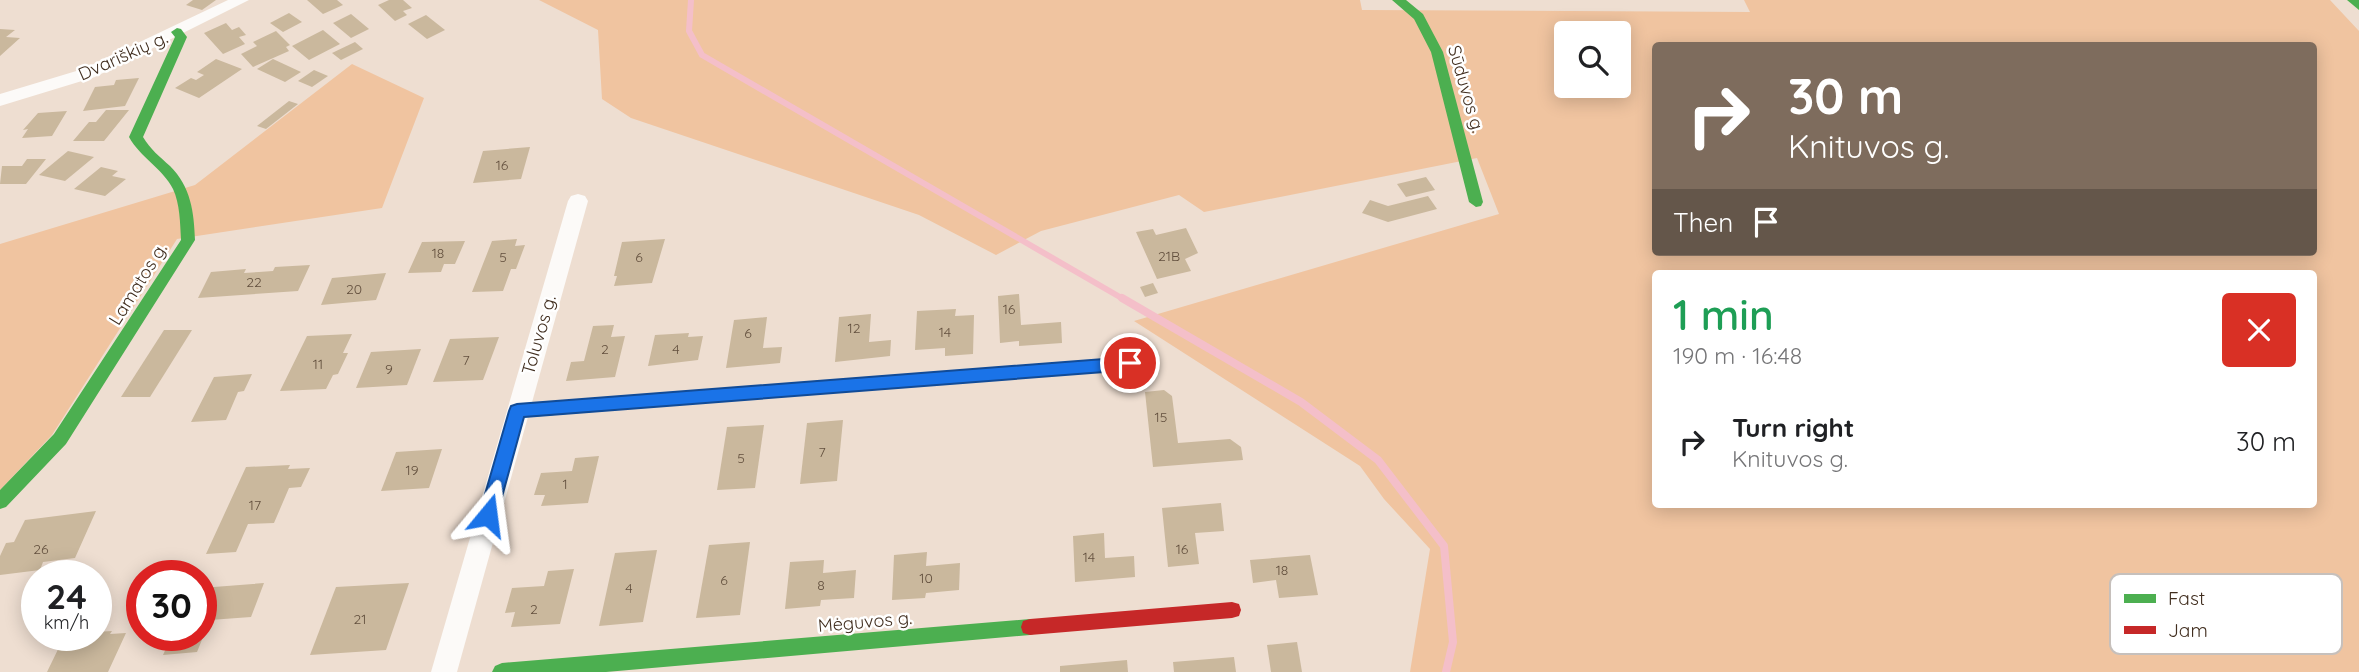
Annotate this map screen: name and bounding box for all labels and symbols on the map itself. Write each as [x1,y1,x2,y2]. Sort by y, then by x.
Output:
street label: Dvariškių g. [74,26,171,86]
street label: Sūduvos g. [1443,42,1490,135]
house number: 16 [496,156,509,174]
street label: Lamatos g. [103,238,172,329]
house number: 18 [432,244,444,262]
house number: 21B [1158,247,1180,265]
house number: 5 [499,248,507,266]
house number: 6 [635,248,643,266]
house number: 22 [246,273,262,291]
house number: 20 [346,280,362,298]
street label: Toluvos g. [516,292,561,377]
house number: 16 [1003,300,1016,318]
house number: 12 [848,319,861,337]
house number: 14 [939,323,951,341]
house number: 6 [744,324,752,342]
pin [1100,333,1160,393]
house number: 2 [601,340,609,358]
house number: 4 [672,340,680,358]
house number: 7 [462,351,470,369]
house number: 11 [313,355,323,373]
house number: 9 [385,360,393,378]
house number: 15 [1155,408,1167,426]
house number: 7 [818,443,826,461]
house number: 5 [737,449,745,467]
house number: 19 [406,461,419,479]
house number: 1 [562,475,568,493]
position arrow [451,478,525,552]
house number: 17 [249,496,261,514]
house number: 26 [33,540,49,558]
house number: 16 [1176,540,1189,558]
house number: 14 [1083,548,1095,566]
speed limit sign: 30 [126,560,217,651]
house number: 18 [1276,561,1288,579]
house number: 10 [919,569,933,587]
house number: 6 [720,571,728,589]
legend [2110,574,2342,654]
house number: 8 [817,576,825,594]
house number: 4 [625,579,633,597]
text: Fast [2168,586,2205,610]
house number: 2 [530,600,538,618]
street label: Mėguvos g. [817,606,913,637]
house number: 21 [354,610,366,628]
text: Jam [2168,618,2208,642]

